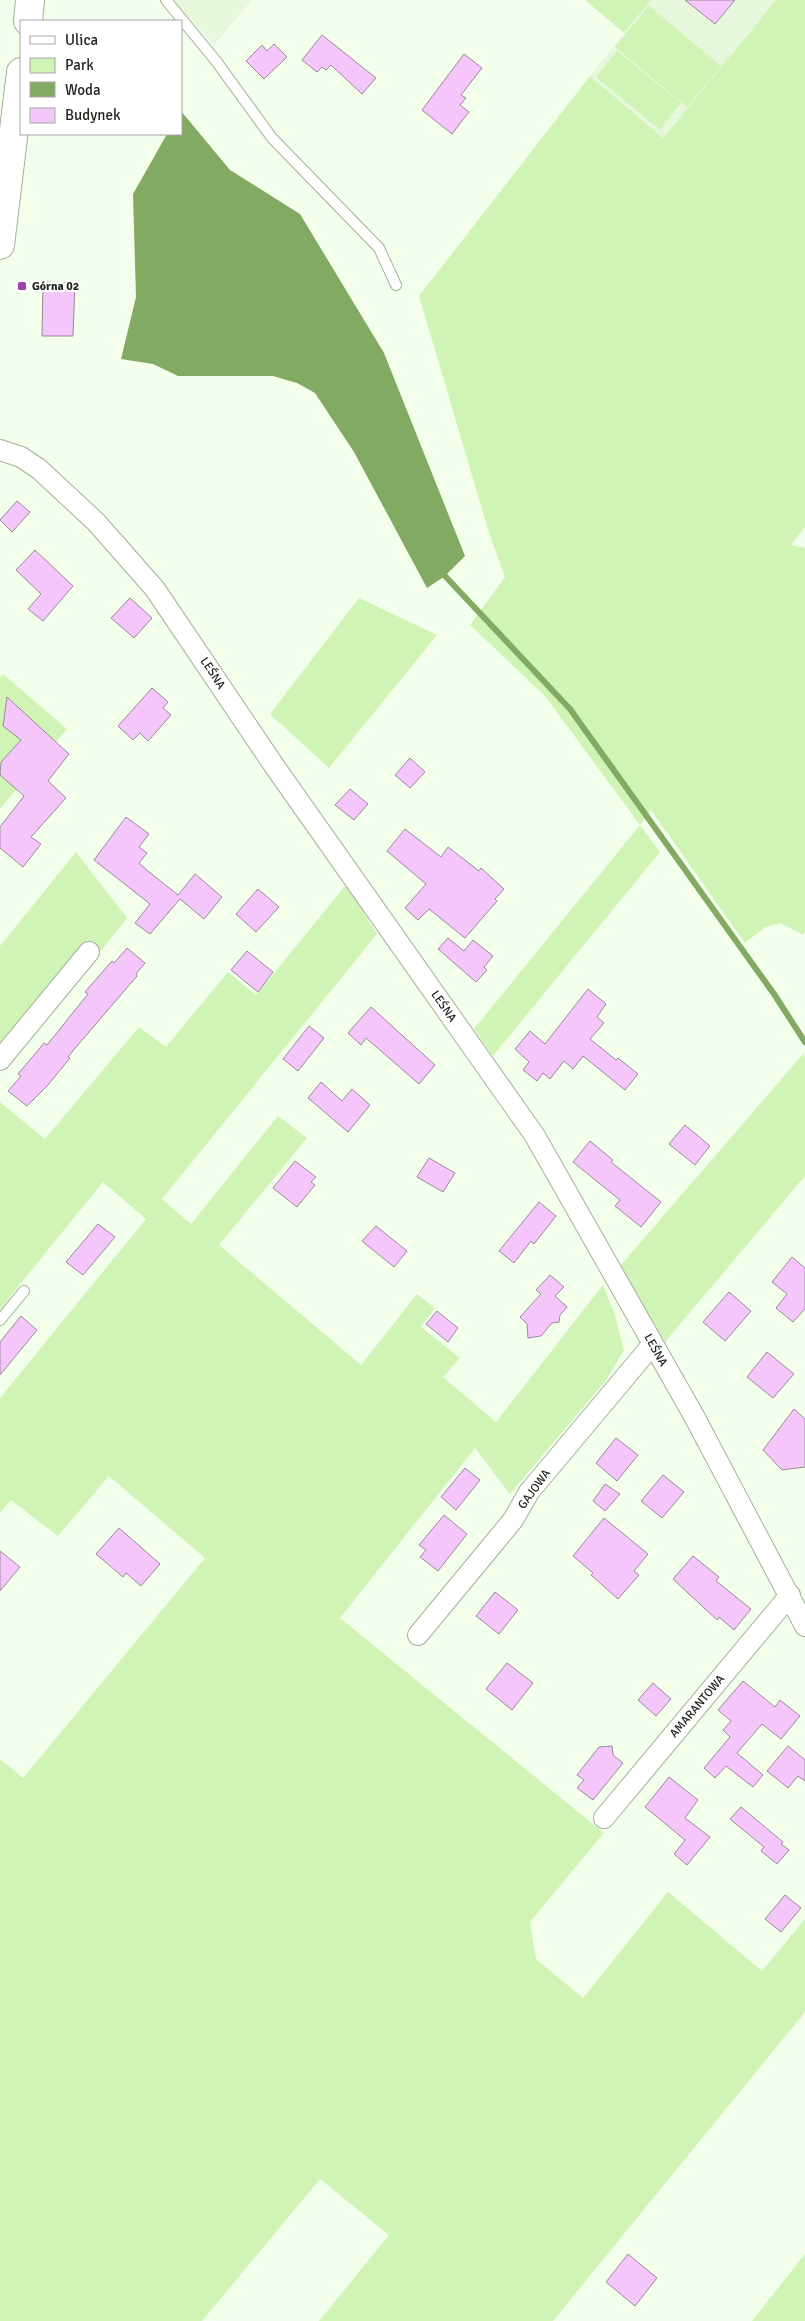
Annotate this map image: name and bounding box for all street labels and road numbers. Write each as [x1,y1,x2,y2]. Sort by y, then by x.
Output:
street label: LEŚNA [197,654,229,693]
street label: LEŚNA [427,988,460,1025]
street label: LEŚNA [640,1331,671,1370]
street label: GAJOWA [515,1466,554,1512]
street label: AMARANTOWA [667,1671,729,1741]

